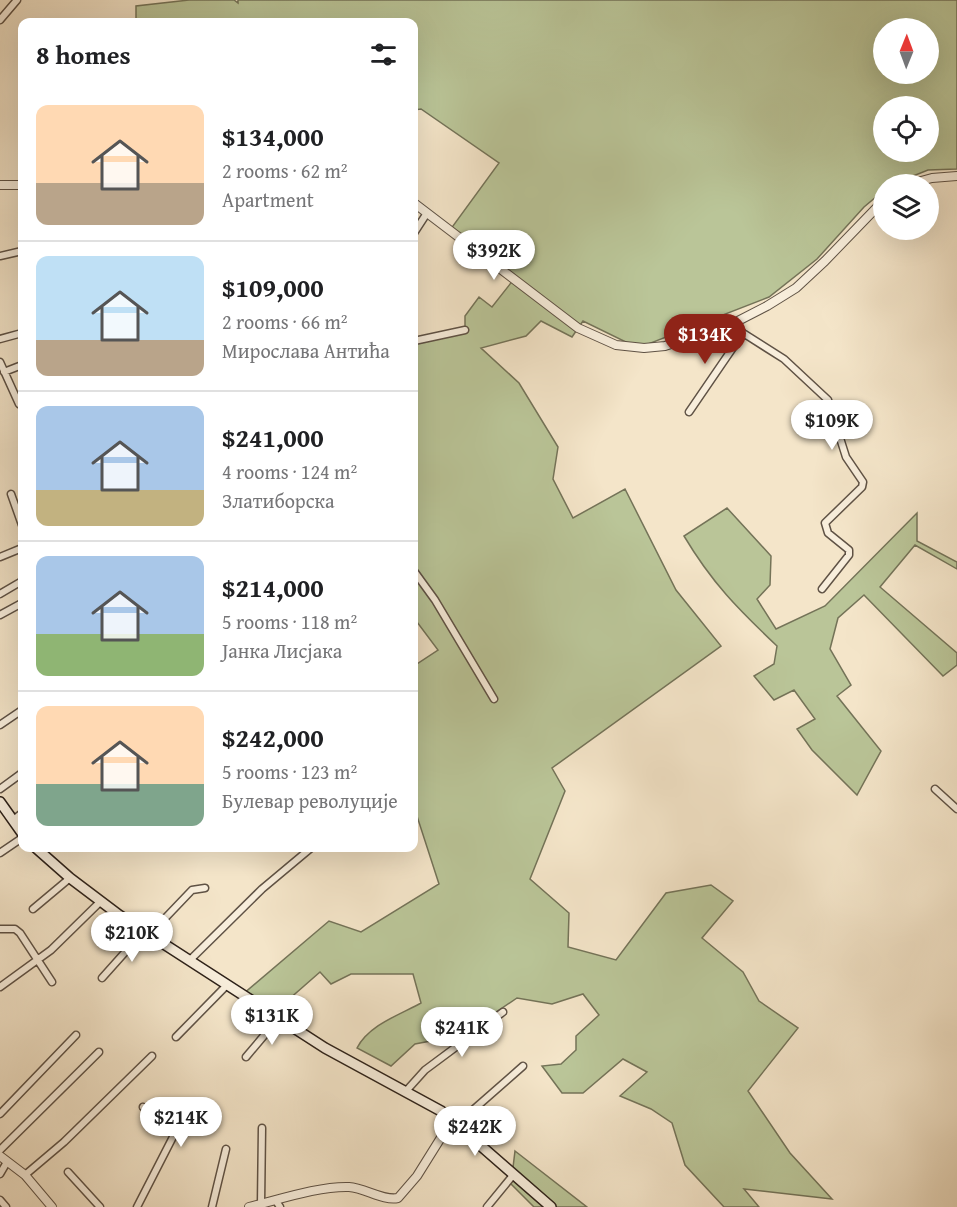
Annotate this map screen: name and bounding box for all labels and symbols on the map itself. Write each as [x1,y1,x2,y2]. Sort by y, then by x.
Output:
north arrow [873,18,939,84]
pin: $392K [452,230,536,281]
pin: $134K [663,314,747,365]
pin: $109K [790,400,874,451]
pin: $210K [90,912,174,963]
pin: $131K [230,995,314,1046]
pin: $241K [420,1007,504,1058]
pin: $214K [139,1097,223,1148]
pin: $242K [433,1106,517,1157]

